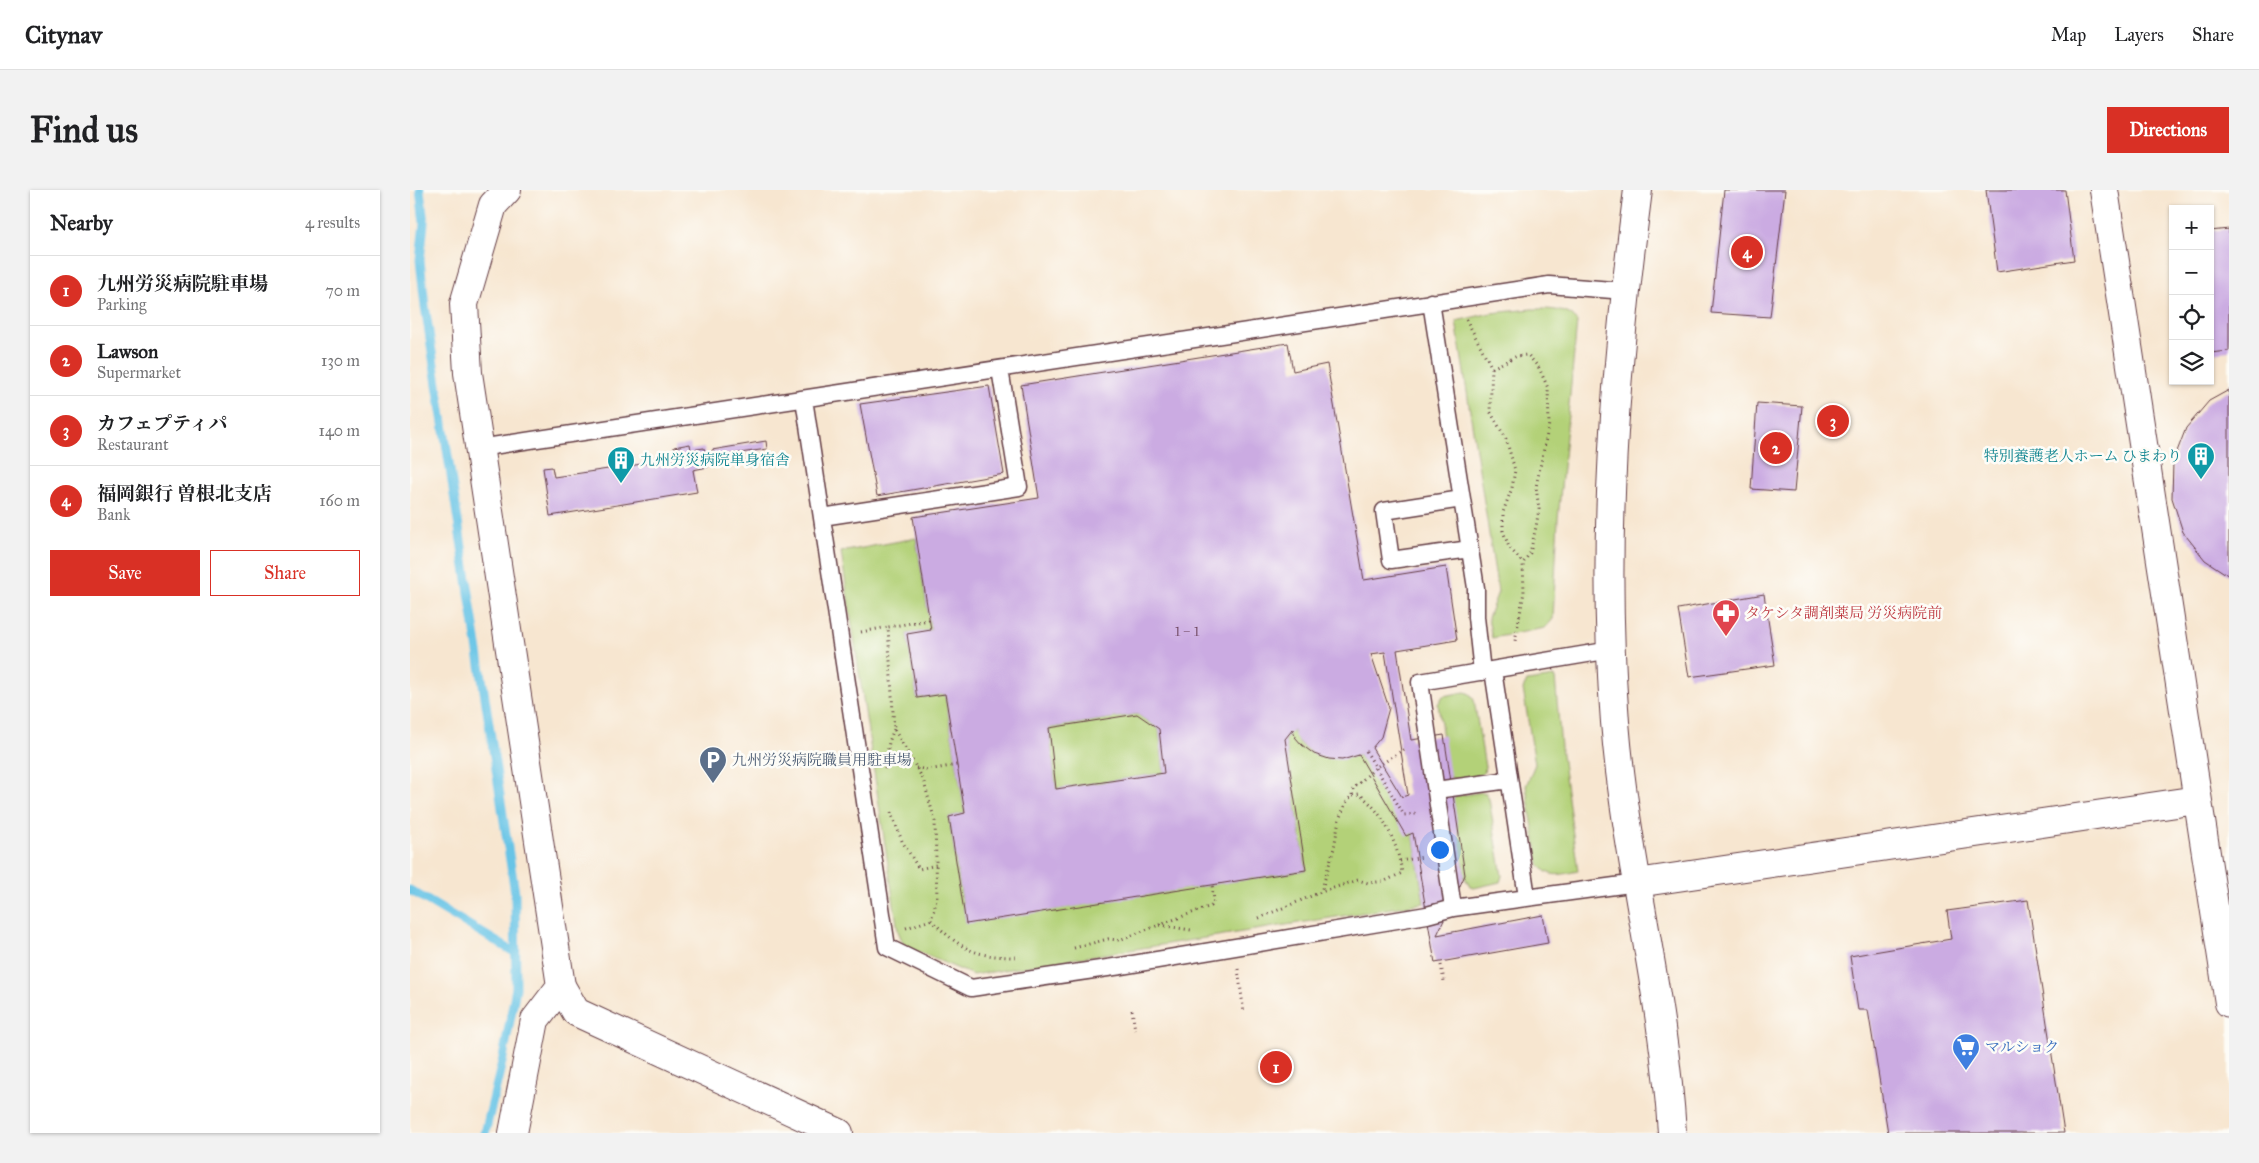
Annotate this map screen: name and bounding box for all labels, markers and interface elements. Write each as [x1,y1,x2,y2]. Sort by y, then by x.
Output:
text: Citynav [25,20,102,50]
text: Map [2051,24,2086,46]
text: Layers [2114,24,2164,46]
text: Share [2192,24,2234,46]
button: Directions [2107,107,2229,153]
text: Find us [30,109,138,152]
map controls [2169,205,2214,385]
button: + [2169,205,2214,250]
text: Nearby [50,210,113,236]
text: 4 results [305,213,360,232]
pin: 4 [1731,233,1763,271]
button: − [2169,250,2214,295]
text: 九州労災病院駐車場 [97,272,268,295]
text: 1 [63,281,69,300]
text: 70 m [325,281,360,300]
text: Parking [97,295,146,314]
button: locate [2169,295,2214,340]
text: Lawson [97,340,158,363]
button: layers [2169,340,2214,385]
text: 2 [62,351,70,370]
text: 130 m [321,351,360,370]
text: Supermarket [97,363,181,382]
pin: 3 [1817,402,1849,440]
text: カフェプティパ [97,412,228,435]
text: 3 [63,421,69,440]
text: 140 m [319,421,360,440]
pin: 2 [1760,429,1792,467]
text: Restaurant [97,435,169,454]
building icon: 特別養護老人ホーム ひまわり [2186,441,2216,480]
building icon: 九州労災病院単身宿舎 [606,445,636,484]
place label: 特別養護老人ホーム ひまわり [1984,447,2182,465]
place label: 九州労災病院単身宿舎 [640,451,790,469]
text: 福岡銀行 曽根北支店 [97,482,272,505]
text: 4 [62,491,70,510]
text: 160 m [319,491,360,510]
text: Bank [97,505,130,524]
button: Save [50,550,200,596]
button: Share [210,550,360,596]
pharmacy icon: タケシタ調剤薬局 労災病院前 [1711,598,1741,637]
place label: タケシタ調剤薬局 労災病院前 [1745,604,1942,622]
house number: １−１ [1172,625,1202,639]
parking icon: 九州労災病院職員用駐車場 [698,745,728,784]
place label: 九州労災病院職員用駐車場 [732,751,912,769]
your location [1427,837,1453,863]
supermarket icon: マルショク [1951,1032,1981,1071]
place label: マルショク [1985,1038,2059,1056]
pin: 1 [1260,1048,1292,1086]

